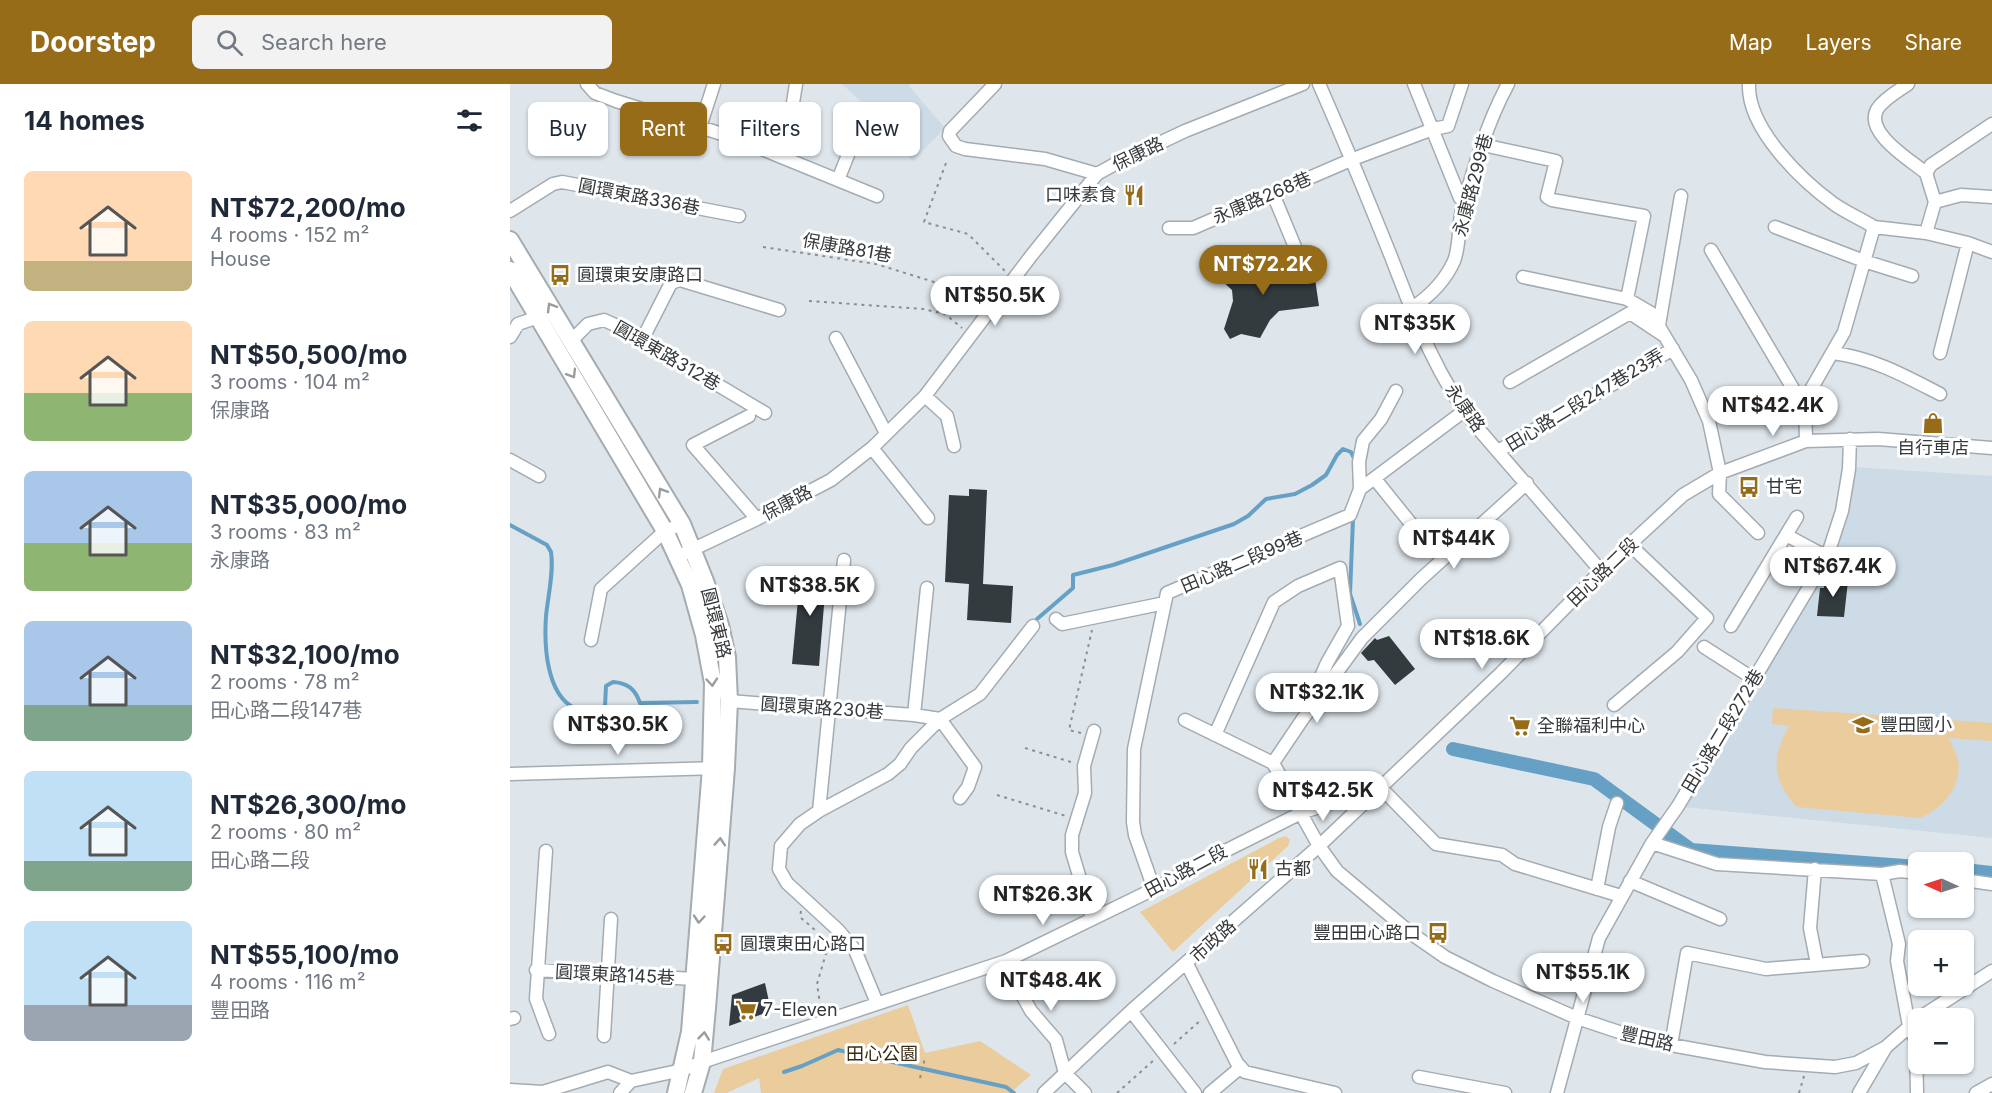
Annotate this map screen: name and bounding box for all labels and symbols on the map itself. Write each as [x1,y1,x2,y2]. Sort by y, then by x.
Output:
street label: 永康路299巷 [1449,131,1496,238]
street label: 保康路 [1109,132,1167,175]
street label: 永康路268巷 [1209,167,1314,228]
street label: 圓環東路336巷 [577,174,702,219]
restaurant icon: 口味素食 [1122,183,1146,207]
place label: 口味素食 [1045,184,1117,205]
street label: 保康路81巷 [801,229,893,266]
pin: NT$72.2K [1201,245,1325,296]
bus stop icon: 圓環東安康路口 [548,263,572,287]
place label: 圓環東安康路口 [577,264,703,285]
pin: NT$50.5K [933,276,1057,327]
one-way arrow [546,303,558,313]
pin: NT$35K [1366,304,1464,355]
street label: 圓環東路312巷 [610,317,724,395]
street label: 田心路二段247巷23弄 [1502,344,1668,455]
one-way arrow [565,368,576,378]
street label: 永康路 [1441,380,1489,436]
pin: NT$42.4K [1711,386,1835,437]
shop icon: 自行車店 [1921,411,1945,435]
place label: 自行車店 [1897,437,1969,458]
bus stop icon: 甘宅 [1737,475,1761,499]
place label: 甘宅 [1766,476,1802,497]
street label: 保康路 [758,481,816,525]
one-way arrow [658,488,670,498]
pin: NT$44K [1405,519,1503,570]
street label: 田心路二段99巷 [1178,526,1306,597]
street label: 田心路二段 [1563,533,1642,610]
pin: NT$67.4K [1771,547,1895,598]
pin: NT$38.5K [748,566,872,617]
street label: 圓環東路 [698,585,735,660]
pin: NT$18.6K [1420,619,1544,670]
street label: 田心路二段272巷 [1677,665,1768,796]
pin: NT$32.1K [1255,673,1379,724]
one-way arrow [705,678,718,687]
street label: 圓環東路230巷 [760,693,884,722]
pin: NT$30.5K [556,705,680,756]
school or university icon: 豐田國小 [1851,713,1875,737]
supermarket icon: 全聯福利中心 [1508,714,1532,738]
place label: 豐田國小 [1880,714,1952,735]
place label: 全聯福利中心 [1537,715,1645,736]
pin: NT$42.5K [1261,771,1385,822]
one-way arrow [713,837,726,846]
street label: 田心路二段 [1141,840,1230,901]
north arrow [1908,852,1974,918]
restaurant icon: 古都 [1246,857,1270,881]
place label: 古都 [1275,858,1311,879]
pin: NT$26.3K [981,875,1105,926]
one-way arrow [693,914,706,923]
street label: 市政路 [1186,915,1240,966]
bus stop icon: 豐田田心路口 [1426,921,1450,945]
place label: 豐田田心路口 [1313,922,1421,943]
bus stop icon: 圓環東田心路口 [711,932,735,956]
place label: 圓環東田心路口 [740,933,866,954]
pin: NT$55.1K [1521,953,1645,1004]
street label: 圓環東路145巷 [555,961,675,988]
pin: NT$48.4K [989,961,1113,1012]
supermarket icon: 7-Eleven [734,998,758,1022]
place label: 7-Eleven [763,999,838,1020]
street label: 豐田路 [1618,1022,1676,1055]
one-way arrow [698,1031,710,1040]
park label: 田心公園 [846,1043,918,1064]

